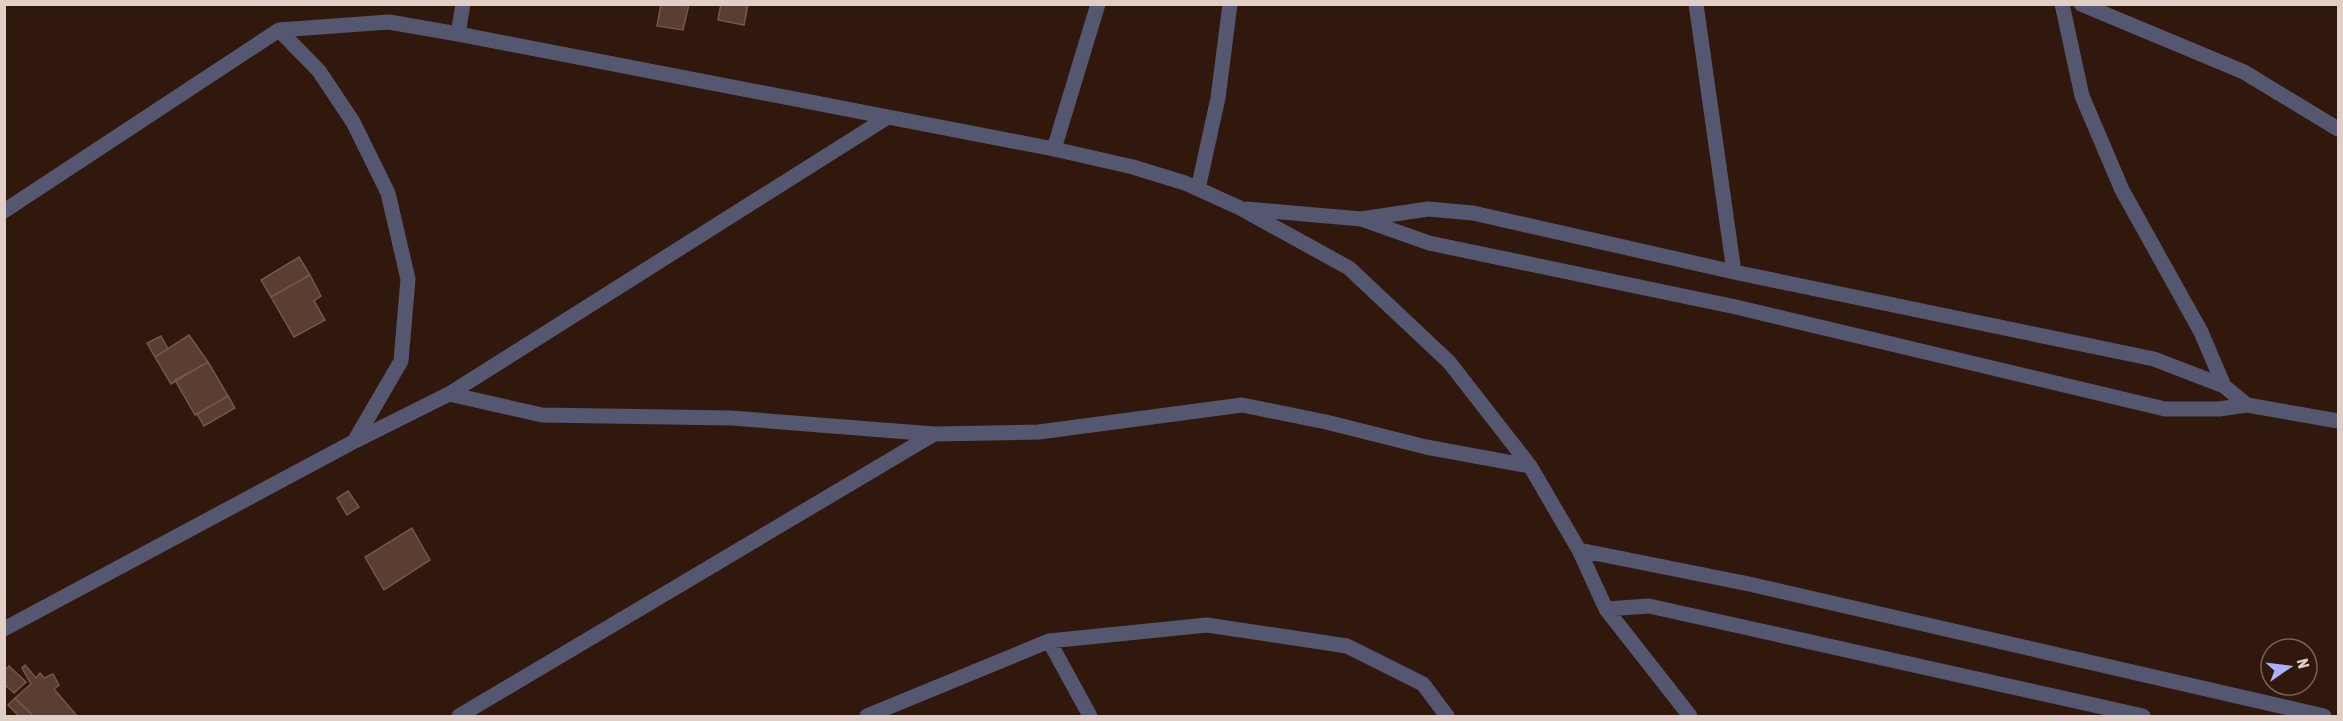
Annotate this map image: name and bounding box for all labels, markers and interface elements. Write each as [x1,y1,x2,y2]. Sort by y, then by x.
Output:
north arrow [2259,637,2319,697]
text: N [2294,657,2313,670]

